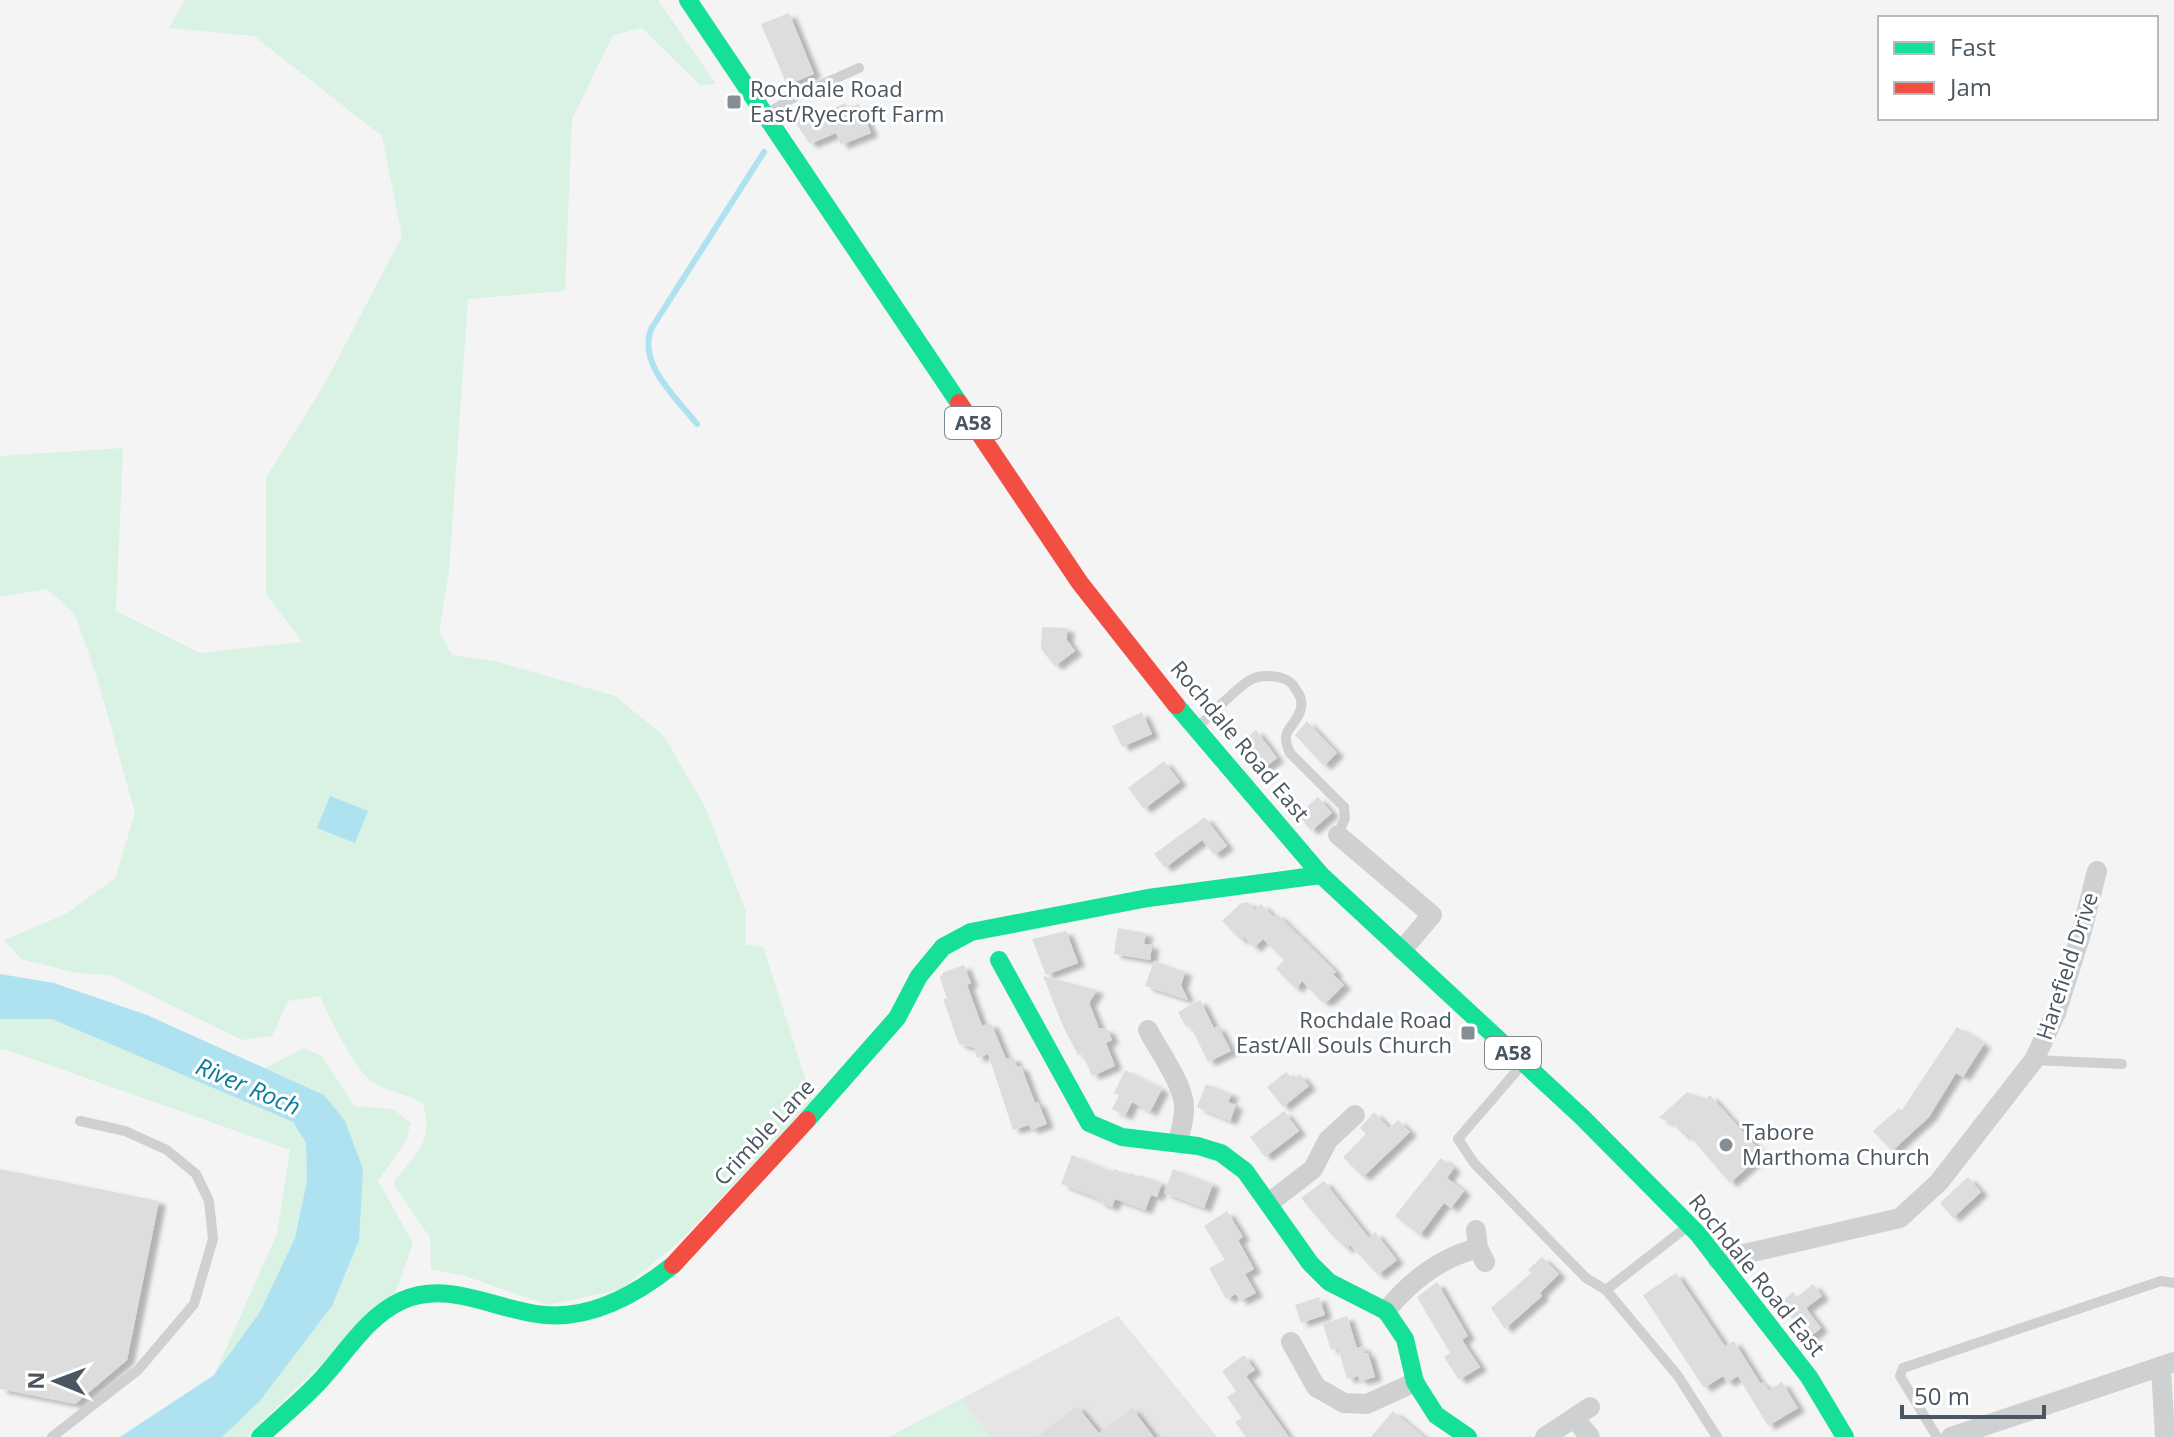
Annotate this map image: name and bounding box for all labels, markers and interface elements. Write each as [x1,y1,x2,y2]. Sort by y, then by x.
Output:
legend [1878,16,2158,120]
text: Fast [1950,30,1996,63]
text: Jam [1948,70,1992,103]
place label: Rochdale Road East/Ryecroft Farm [750,73,944,128]
marker: Rochdale Road East/Ryecroft Farm [725,93,743,111]
road number: A58 [945,407,1001,439]
street label: Rochdale Road East [1165,654,1317,827]
street label: Harefield Drive [2028,888,2104,1043]
place label: Rochdale Road East/All Souls Church [1236,1004,1452,1059]
marker: Rochdale Road East/All Souls Church [1459,1024,1477,1042]
road number: A58 [1485,1037,1541,1069]
water label: River Roch [191,1049,306,1122]
street label: Crimble Lane [706,1072,820,1191]
place label: Tabore Marthoma Church [1742,1116,1930,1171]
marker: Tabore Marthoma Church [1717,1136,1735,1154]
street label: Rochdale Road East [1683,1187,1833,1362]
north arrow [16,1341,96,1421]
scale bar [1902,1369,2044,1419]
text: N [20,1371,50,1390]
text: 50 m [1914,1379,1970,1412]

